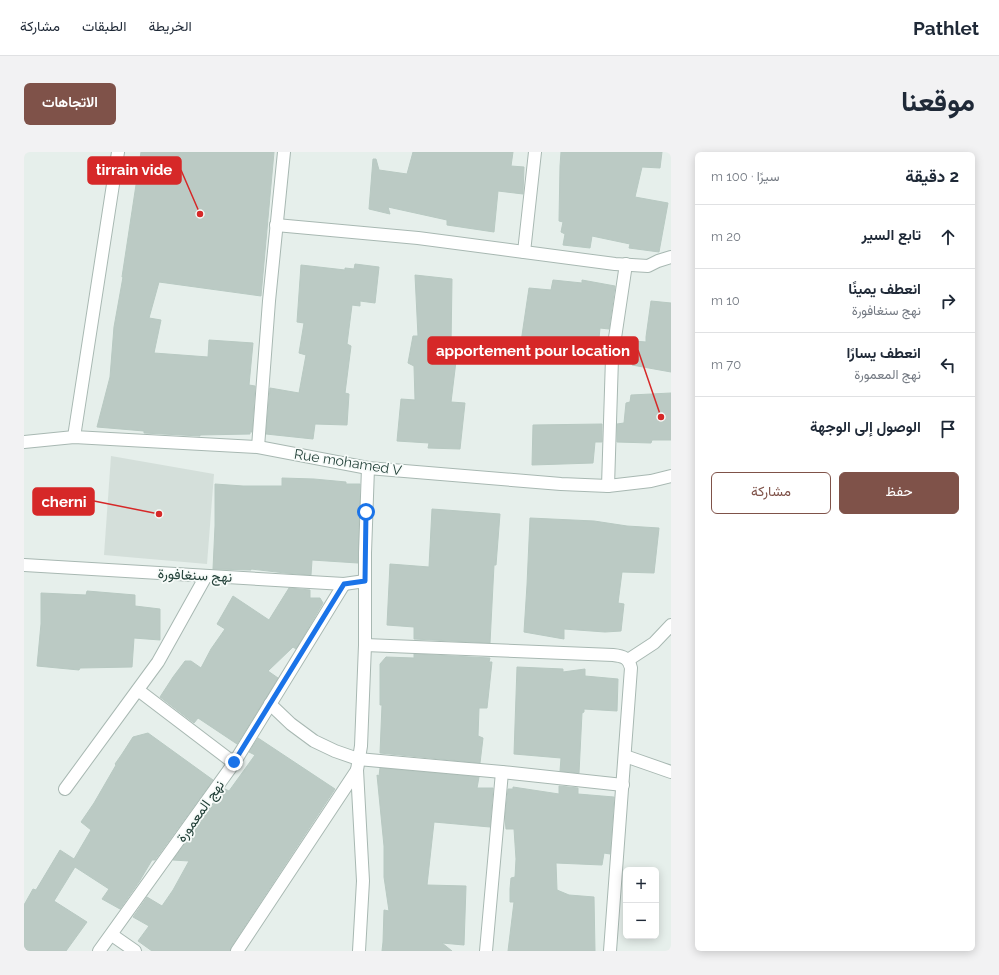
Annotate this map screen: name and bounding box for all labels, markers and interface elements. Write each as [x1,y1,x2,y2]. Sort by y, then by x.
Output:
text: Pathlet [913,17,979,39]
text: مشاركة [20,18,60,34]
text: الطبقات [82,18,126,34]
text: الخريطة [148,18,192,34]
button: الاتجاهات [24,83,116,125]
text: موقعنا [901,85,975,118]
callout: tirrain vide [88,157,181,184]
text: tirrain vide [96,161,172,179]
text: 2 دقيقة [905,166,959,186]
text: سيرًا · 100 m [711,169,779,184]
text: تابع السير [861,226,921,244]
icon: ahead [937,226,959,248]
text: 20 m [711,229,741,244]
text: انعطف يمينًا [848,280,921,298]
icon: right [937,290,959,312]
text: 10 m [711,293,740,308]
text: نهج سنغافورة [852,303,921,318]
callout: apportement pour location [428,337,638,364]
text: apportement pour location [436,342,630,360]
text: انعطف يسارًا [846,344,921,362]
icon: left [937,354,959,376]
text: 70 m [711,357,741,372]
text: نهج المعمورة [854,367,921,382]
text: الوصول إلى الوجهة [810,418,921,436]
icon: arrive [937,418,959,440]
street label: Rue mohamed V [293,446,403,478]
button: مشاركة [711,472,831,514]
button: حفظ [839,472,959,514]
callout: cherni [33,488,94,515]
text: cherni [41,493,87,511]
route start [357,503,375,521]
street label: نهج سنغافورة [157,565,233,588]
route end [225,753,243,771]
street label: نهج المعمورة [173,777,230,847]
map controls [623,867,659,939]
button: + [623,867,659,903]
button: − [623,903,659,939]

